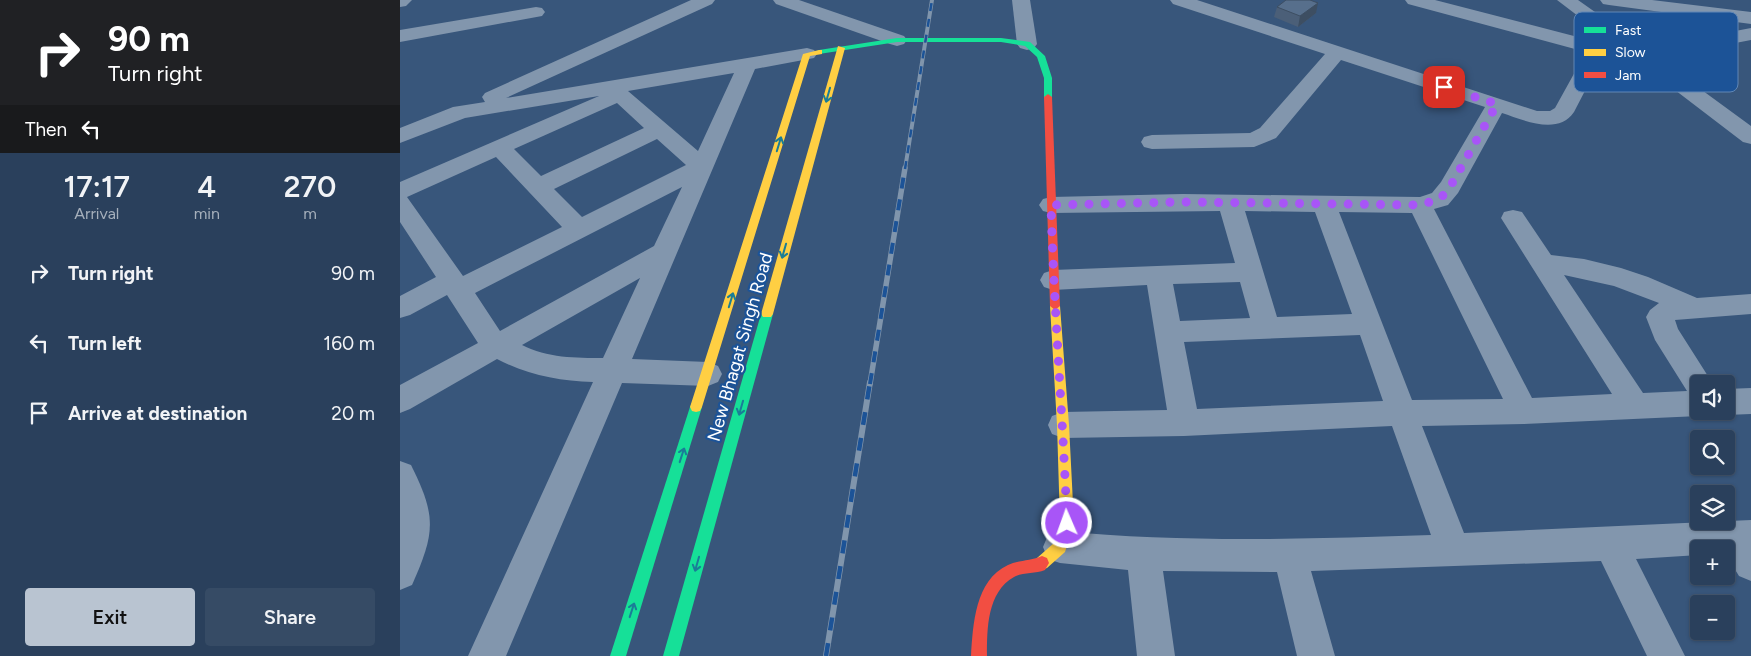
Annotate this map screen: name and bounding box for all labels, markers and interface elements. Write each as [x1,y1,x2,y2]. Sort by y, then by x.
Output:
legend [1574,12,1738,92]
text: 90 m [108,18,190,60]
icon: right [25,20,90,85]
text: Fast [1615,22,1641,39]
text: Slow [1615,44,1646,61]
text: Turn right [108,60,203,87]
pin [1423,66,1465,108]
text: Jam [1615,67,1641,84]
icon: arrive [1430,73,1458,101]
one-way arrow [823,86,833,102]
icon: left [77,115,105,143]
text: Then [25,118,67,141]
one-way arrow [774,137,784,153]
text: 17:17 [64,168,130,205]
text: 4 [197,168,216,205]
text: 270 [283,168,336,205]
text: Arrival [74,204,119,223]
text: min [194,204,220,223]
text: m [303,204,317,223]
one-way arrow [779,243,789,259]
street label: New Bhagat Singh Road [703,250,777,444]
icon: right [25,259,53,287]
text: Turn right [68,262,154,285]
text: 90 m [331,262,375,285]
one-way arrow [726,292,736,308]
icon: left [25,329,53,357]
text: Turn left [68,332,142,355]
text: 160 m [323,332,375,355]
map controls [1690,375,1735,640]
button: sound [1690,375,1735,420]
icon: arrive [25,399,53,427]
one-way arrow [735,399,745,415]
text: Arrive at destination [68,402,247,425]
text: 20 m [331,402,375,425]
button: search [1690,430,1735,475]
one-way arrow [677,447,687,463]
button: layers [1690,485,1735,530]
position arrow [1040,496,1092,548]
button: + [1690,540,1735,585]
one-way arrow [692,556,701,572]
button: Exit [25,588,195,646]
button: Share [205,588,375,646]
button: − [1690,595,1735,640]
one-way arrow [628,602,638,618]

